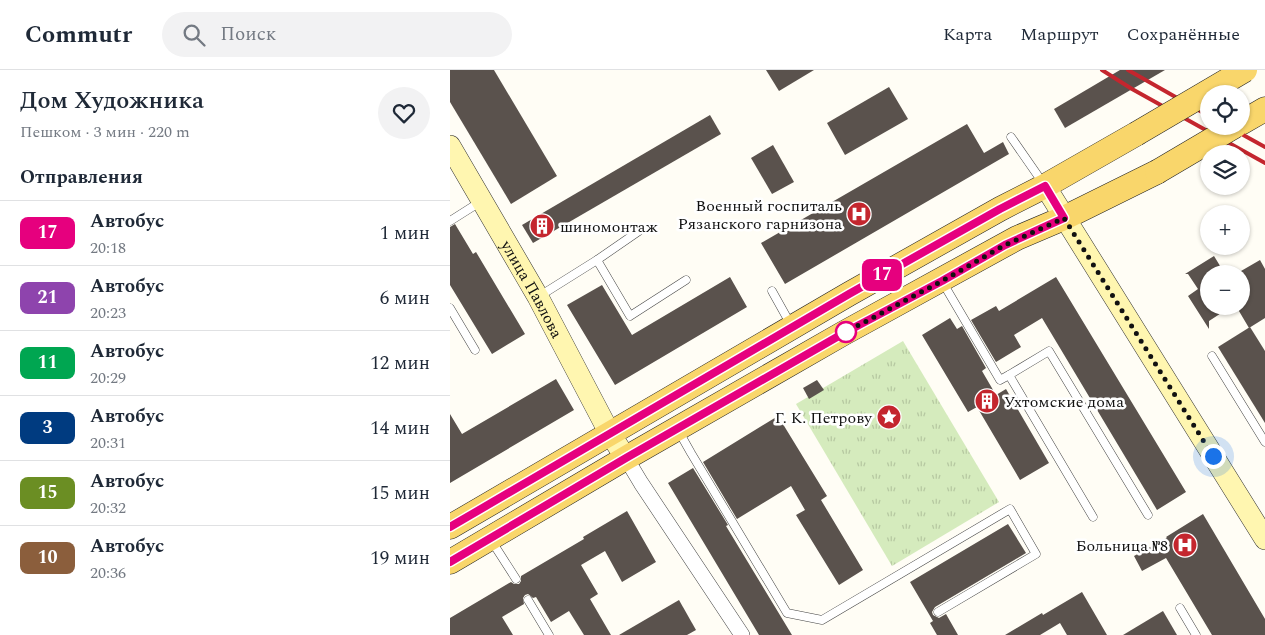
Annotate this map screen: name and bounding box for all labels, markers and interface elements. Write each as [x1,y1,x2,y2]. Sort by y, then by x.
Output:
search box [162,12,512,57]
text: Commutr [25,17,132,53]
text: Поиск [220,20,276,49]
icon: search [180,21,208,49]
text: Карта [943,21,992,48]
text: Маршрут [1020,21,1099,48]
text: Сохранённые [1127,21,1240,48]
text: Дом Художника [20,83,204,119]
map controls [1200,85,1250,315]
button: locate [1200,85,1250,135]
button: heart [378,87,430,139]
text: Пешком · 3 мин · 220 m [20,120,190,144]
button: layers [1200,145,1250,195]
text: Отправления [20,163,143,192]
place label: Военный госпиталь Рязанского гарнизона [678,194,842,236]
hospital icon: Военный госпиталь Рязанского гарнизона [846,201,872,227]
button: + [1200,205,1250,255]
text: Автобус [90,207,164,236]
building icon: шиномонтаж [529,213,555,239]
place label: шиномонтаж [560,215,659,239]
text: 17 [37,219,58,246]
text: 1 мин [380,219,430,248]
street label: улица Павлова [494,235,569,343]
text: 20:18 [90,236,126,260]
line badge: 17 [860,259,904,291]
text: 17 [872,261,892,288]
button: − [1200,265,1250,315]
text: Автобус [90,272,164,301]
text: 21 [37,284,58,311]
text: 6 мин [380,284,430,313]
text: 20:23 [90,301,126,325]
unlabelled marker [835,321,857,343]
text: Автобус [90,337,164,366]
text: 11 [37,349,58,376]
text: 12 мин [370,349,430,378]
text: 20:29 [90,366,126,390]
building icon: Ухтомские дома [974,388,1000,414]
place label: Ухтомские дома [1004,390,1124,414]
text: Автобус [90,402,164,431]
place icon: Г. К. Петрову [876,404,902,430]
place label: Г. К. Петрову [775,406,873,430]
text: 3 [42,414,53,441]
text: 14 мин [370,414,430,443]
text: 20:31 [90,431,126,455]
your location [1201,444,1226,469]
text: Автобус [90,467,164,496]
text: 15 [37,479,58,506]
text: 15 мин [370,479,430,508]
text: 20:32 [90,496,126,520]
text: Автобус [90,532,164,561]
hospital icon: Больница №8 [1172,532,1198,558]
place label: Больница №8 [1076,534,1168,558]
text: 10 [37,544,58,571]
text: 19 мин [370,544,430,573]
text: 20:36 [90,561,126,585]

